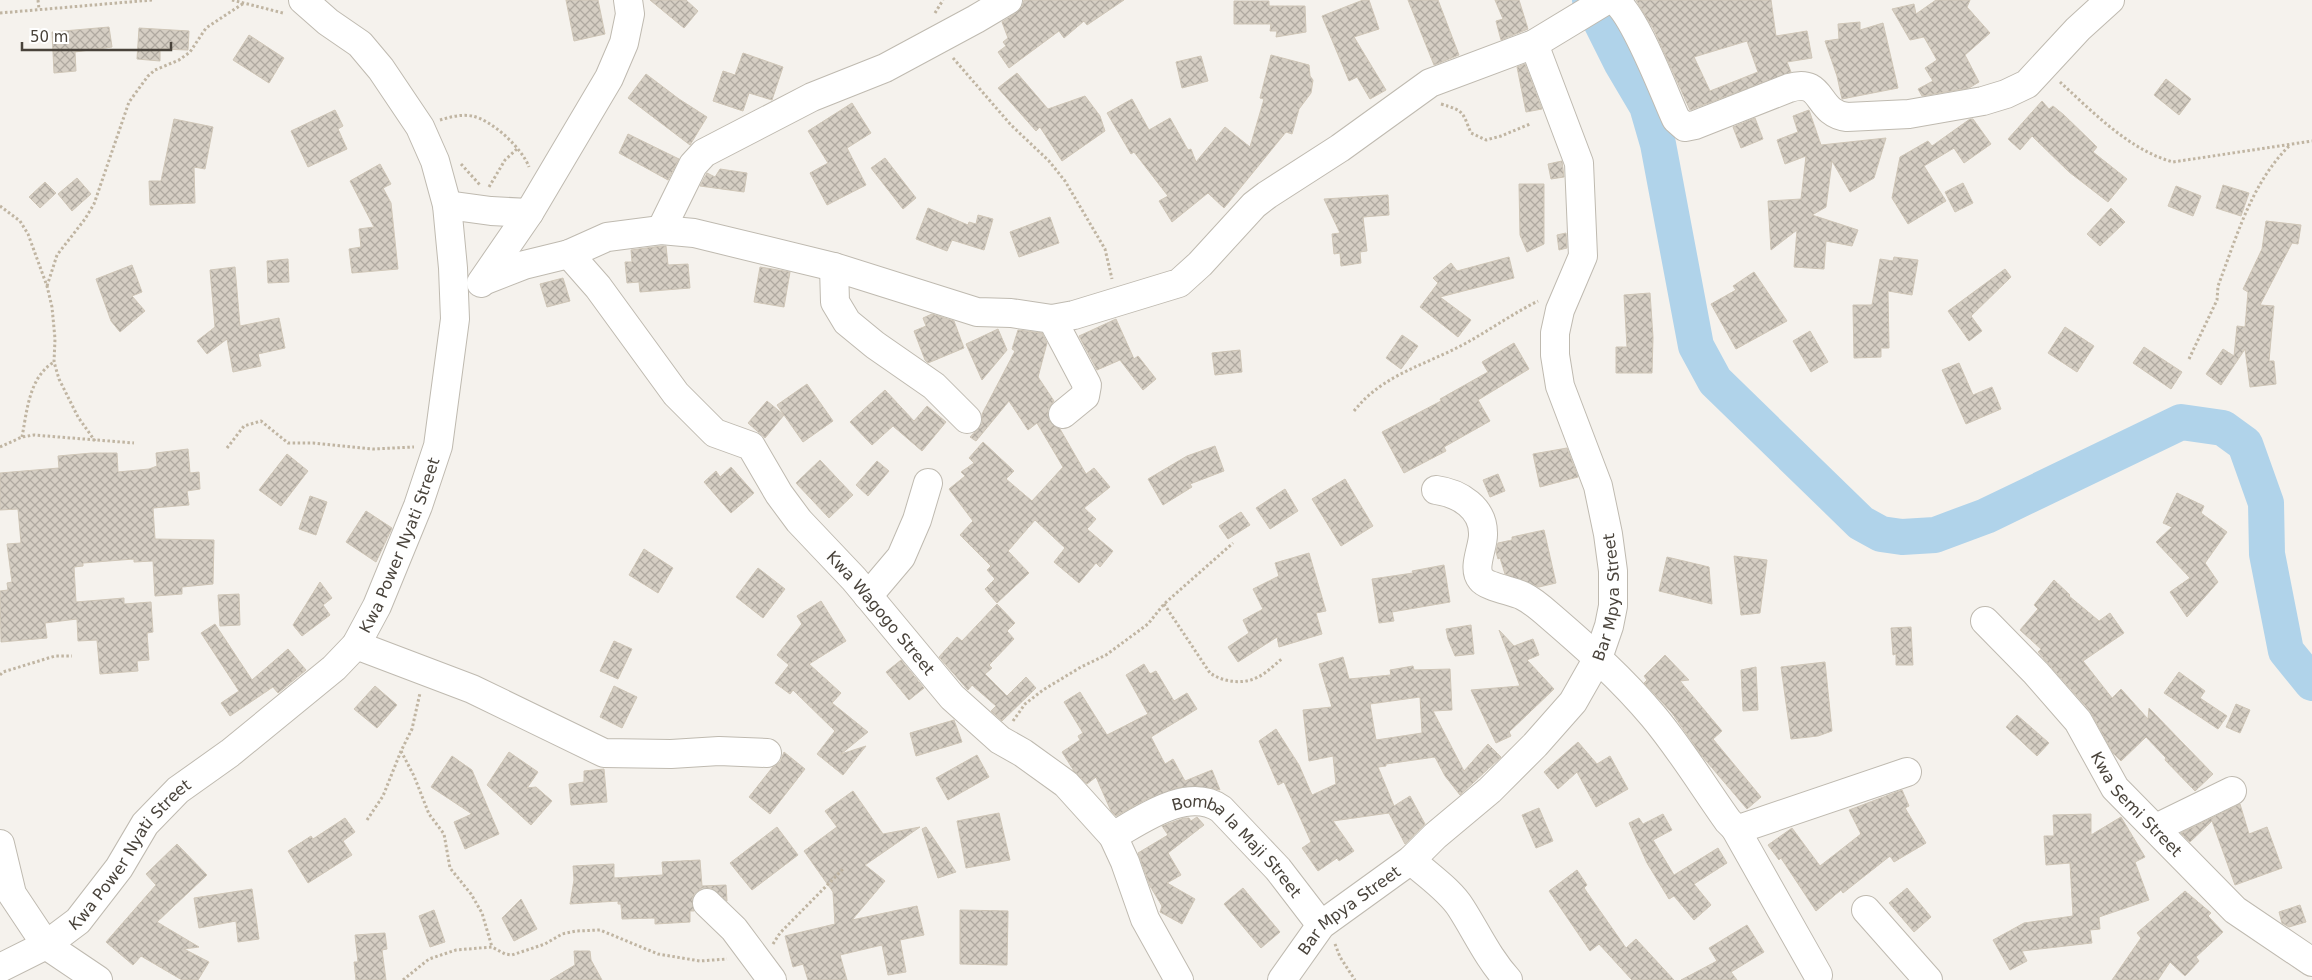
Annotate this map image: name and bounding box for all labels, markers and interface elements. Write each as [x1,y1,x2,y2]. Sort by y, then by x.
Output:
scale bar [22,20,171,52]
text: 50 m [30,28,68,46]
street label: Kwa Power Nyati Street [355,455,443,636]
street label: Bar Mpya Street [1589,532,1623,664]
street label: Kwa Wagogo Street [822,547,939,679]
street label: Kwa Semi Street [2087,748,2186,861]
street label: Kwa Power Nyati Street [65,775,194,935]
street label: Bomba la Maji Street [1170,792,1305,901]
street label: Bar Mpya Street [1294,862,1404,959]

